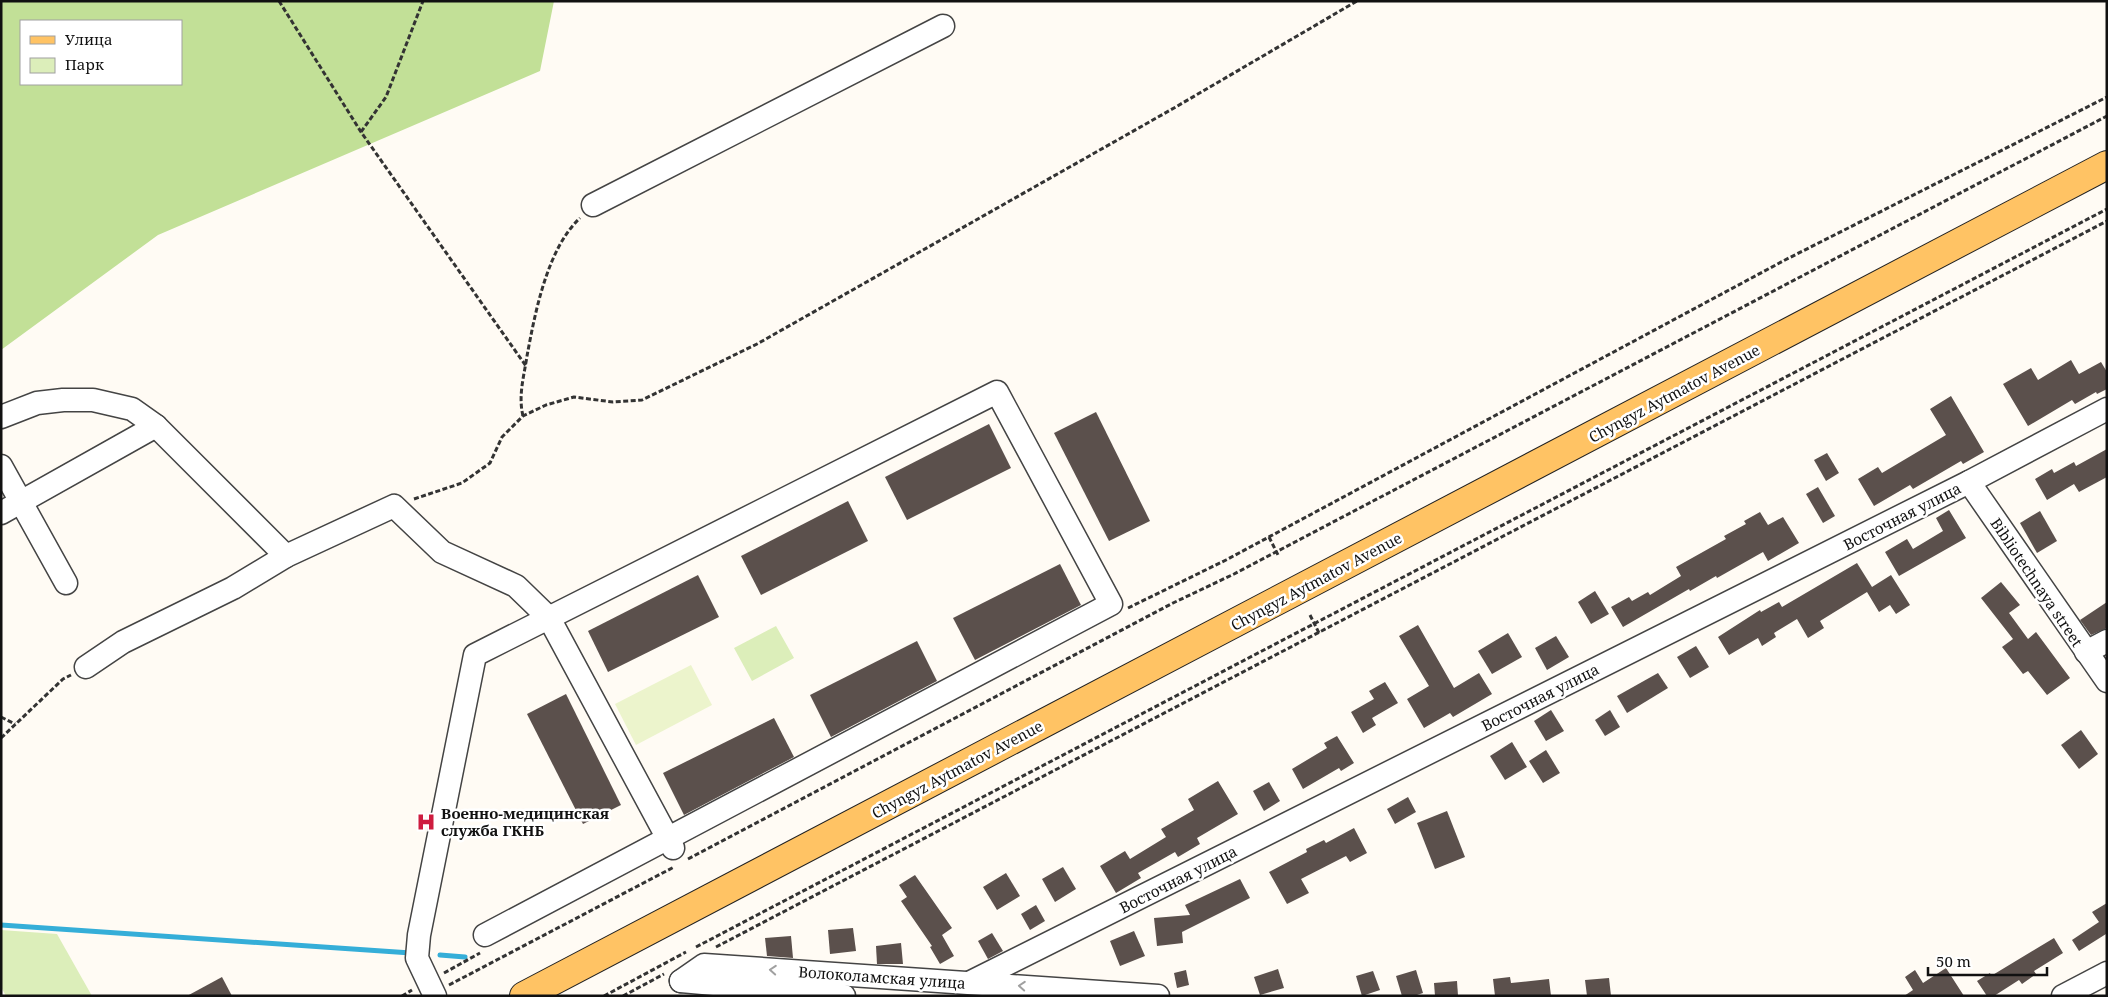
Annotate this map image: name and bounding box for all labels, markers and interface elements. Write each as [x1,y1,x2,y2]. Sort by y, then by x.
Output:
legend [20,20,182,85]
text: Улица [65,29,113,49]
text: Парк [65,54,104,74]
street label: Chyngyz Aytmatov Avenue [1585,339,1763,447]
street label: Восточная улица [1840,478,1964,554]
street label: Bibliotechnaya street [1986,514,2088,650]
street label: Chyngyz Aytmatov Avenue [1227,527,1405,635]
street label: Восточная улица [1478,659,1602,735]
street label: Chyngyz Aytmatov Avenue [868,715,1046,823]
place label: Военно-медицинская служба ГКНБ [441,803,609,840]
hospital icon: Военно-медицинская служба ГКНБ [415,811,437,833]
street label: Восточная улица [1116,841,1240,917]
scale bar [1928,944,2047,976]
text: 50 m [1936,951,1971,971]
street label: Волоколамская улица [798,961,966,993]
one-way arrow [769,964,777,975]
one-way arrow [1018,981,1026,992]

